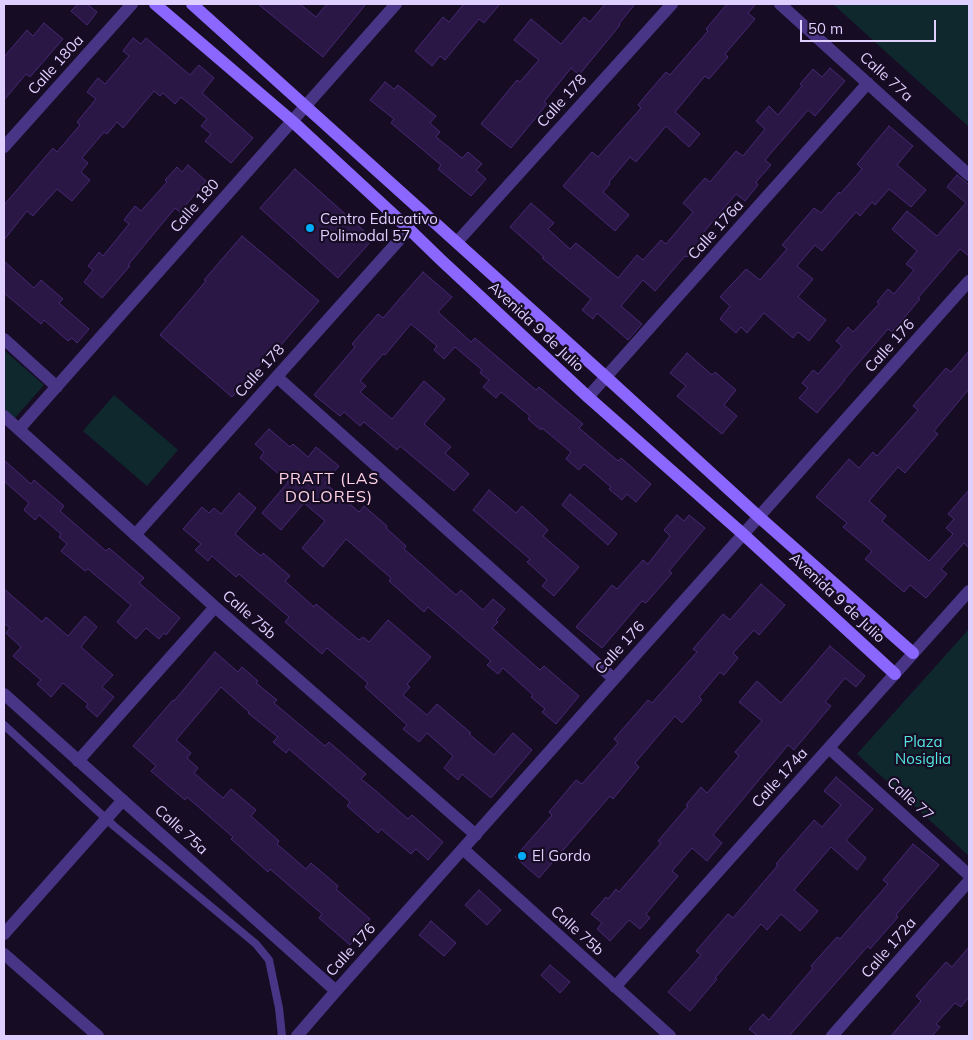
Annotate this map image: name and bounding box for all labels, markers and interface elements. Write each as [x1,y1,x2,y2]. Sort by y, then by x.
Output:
scale bar [803,10,939,42]
text: 50 m [808,19,843,38]
street label: Calle 180a [24,31,88,99]
street label: Calle 77a [856,48,916,106]
street label: Calle 178 [533,71,591,131]
street label: Calle 180 [167,175,223,237]
street label: Calle 176a [684,196,748,264]
place label: Centro Educativo Polimodal 57 [320,210,438,245]
marker: Centro Educativo Polimodal 57 [304,222,316,234]
street label: Avenida 9 de Julio [484,278,588,376]
street label: Calle 176 [861,316,919,376]
street label: Calle 178 [231,341,289,401]
district label: PRATT (LAS DOLORES) [277,469,381,507]
street label: Avenida 9 de Julio [785,549,889,647]
street label: Calle 75b [218,587,280,643]
street label: Calle 176 [591,618,649,678]
park label: Plaza Nosiglia [895,733,951,768]
street label: Calle 174a [748,744,812,812]
street label: Calle 77 [883,773,937,825]
street label: Calle 75a [151,801,211,859]
place label: El Gordo [532,847,591,865]
marker: El Gordo [516,850,528,862]
street label: Calle 75b [547,902,607,960]
street label: Calle 172a [858,914,920,982]
street label: Calle 176 [322,920,380,980]

